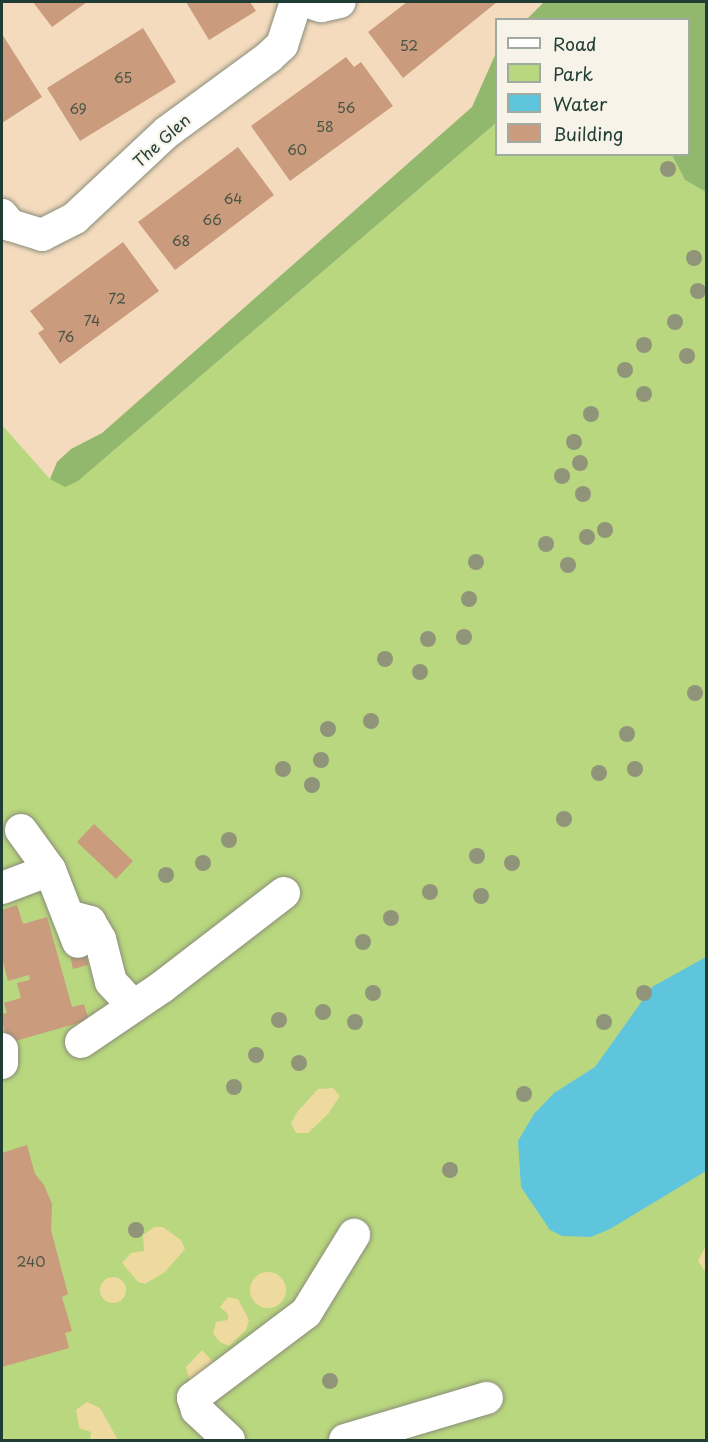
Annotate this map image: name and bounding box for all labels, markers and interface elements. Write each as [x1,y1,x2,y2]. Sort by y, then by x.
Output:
legend [495,18,690,156]
text: Road [553,30,597,57]
house number: 52 [400,38,418,54]
text: Park [553,60,593,87]
house number: 65 [114,70,132,86]
text: Water [553,90,607,117]
house number: 56 [337,100,355,116]
house number: 69 [69,101,87,117]
street label: The Glen [129,109,193,171]
house number: 58 [316,119,334,135]
text: Building [553,120,623,147]
house number: 60 [287,142,307,158]
house number: 64 [223,191,243,207]
house number: 66 [202,212,222,228]
house number: 68 [172,233,190,249]
house number: 72 [108,291,126,307]
house number: 74 [84,313,100,329]
house number: 76 [58,329,74,345]
house number: 240 [16,1254,46,1270]

